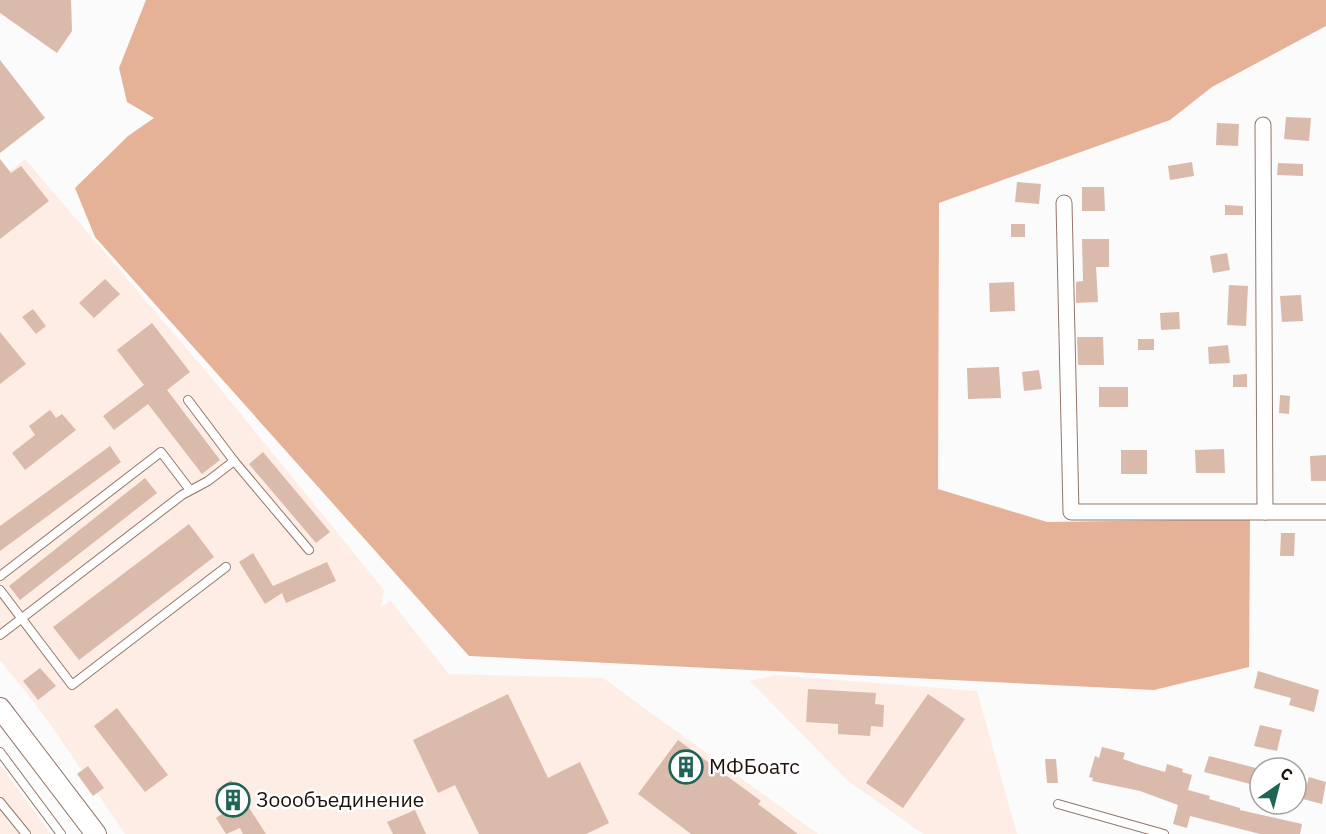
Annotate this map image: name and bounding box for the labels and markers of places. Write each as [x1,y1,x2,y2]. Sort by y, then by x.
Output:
building icon: МФБоатс [668,749,704,785]
place label: МФБоатс [709,752,800,780]
building icon: Зоообъединение [215,782,251,818]
place label: Зоообъединение [256,785,424,813]

